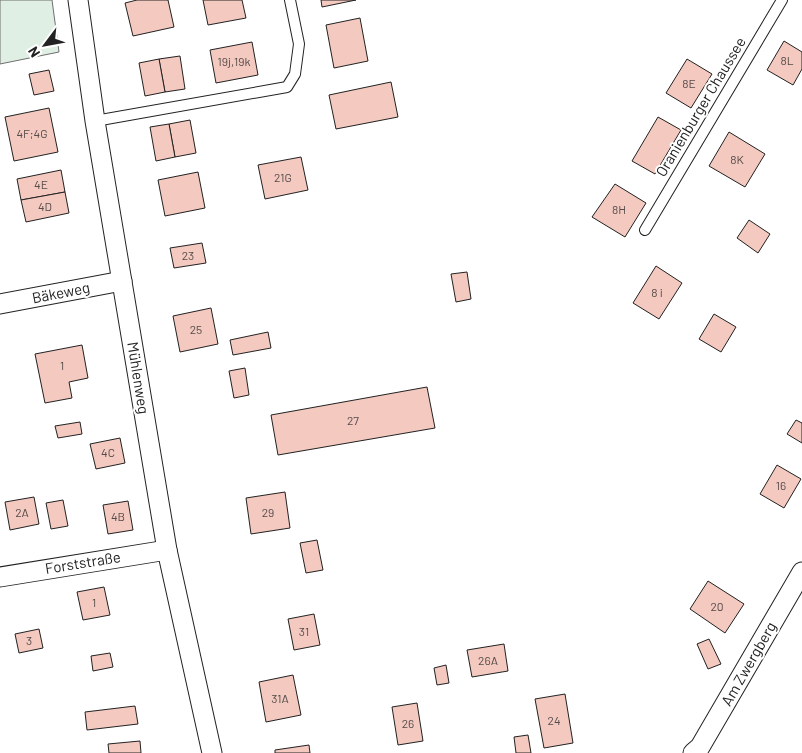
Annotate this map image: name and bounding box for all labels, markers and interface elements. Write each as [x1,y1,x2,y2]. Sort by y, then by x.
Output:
north arrow [20,20,70,70]
street label: Oranienburger Chaussee [651,33,749,179]
text: N [24,44,43,61]
house number: 8L [780,53,794,67]
house number: 19j,19k [217,54,251,68]
house number: 8E [682,76,696,90]
house number: 4F;4G [16,126,48,140]
house number: 8K [730,152,744,166]
house number: 21G [274,170,292,184]
house number: 4E [34,177,48,191]
house number: 4D [38,199,52,213]
house number: 8H [612,202,626,216]
house number: 23 [182,248,194,262]
street label: Bäkeweg [30,278,91,306]
house number: 8 i [651,285,663,299]
house number: 25 [190,322,202,336]
street label: Mühlenweg [124,340,154,415]
house number: 1 [60,358,64,372]
house number: 27 [347,413,359,427]
house number: 4C [101,445,115,459]
house number: 16 [776,478,786,492]
house number: 2A [15,505,29,519]
house number: 29 [262,505,274,519]
house number: 4B [111,509,125,523]
street label: Forststraße [44,547,122,577]
house number: 1 [92,595,96,609]
house number: 20 [710,599,724,613]
street label: Am Zwergberg [717,618,779,709]
house number: 31 [299,624,309,638]
house number: 3 [26,633,32,647]
house number: 26A [478,653,498,667]
house number: 31A [271,691,289,705]
house number: 24 [547,713,561,727]
house number: 26 [402,716,414,730]

